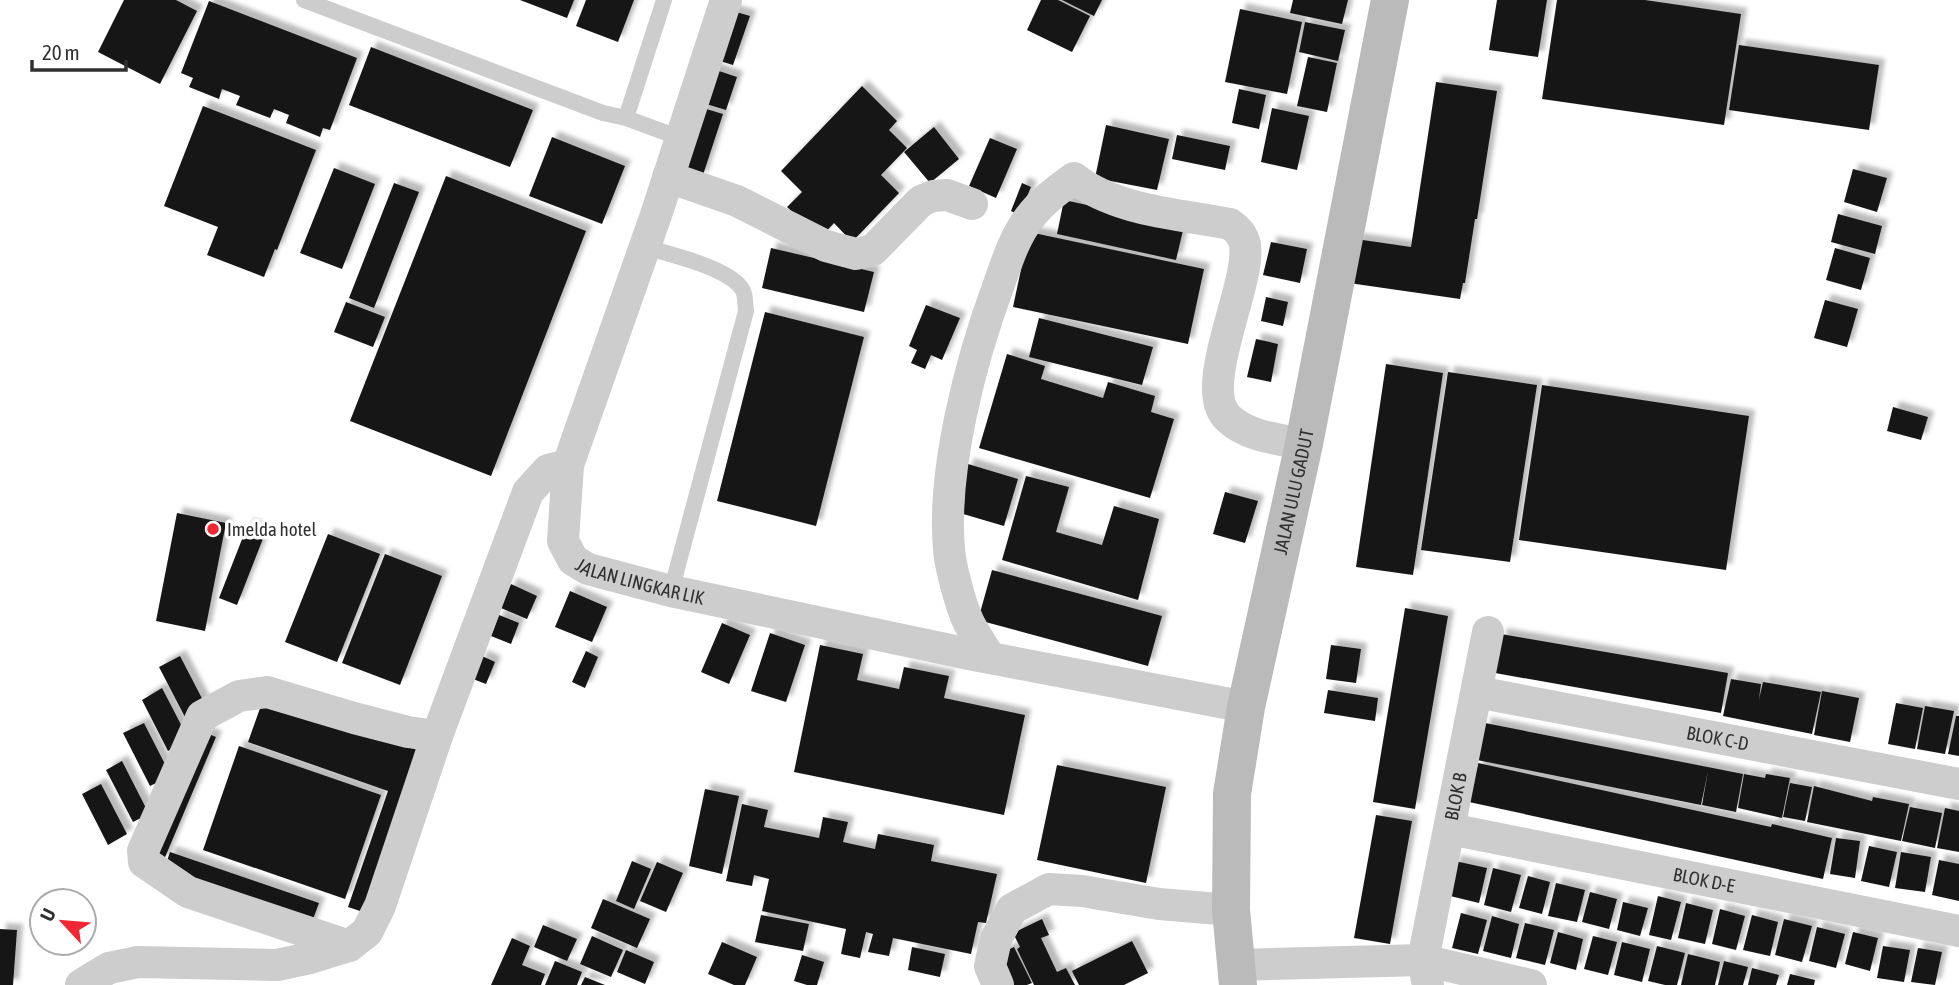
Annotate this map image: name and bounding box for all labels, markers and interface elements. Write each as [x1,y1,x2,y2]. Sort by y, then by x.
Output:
scale bar [32,28,126,72]
text: 20 m [42,40,80,64]
street label: JALAN ULU GADUT [1269,426,1318,556]
place label: Imelda hotel [227,518,317,540]
marker: Imelda hotel [205,521,221,537]
street label: JALAN LINGKAR LIK [572,553,707,609]
street label: BLOK C-D [1685,721,1751,755]
street label: BLOK B [1440,771,1471,822]
street label: BLOK D-E [1671,863,1737,897]
north arrow [28,887,98,957]
text: U [35,905,60,924]

